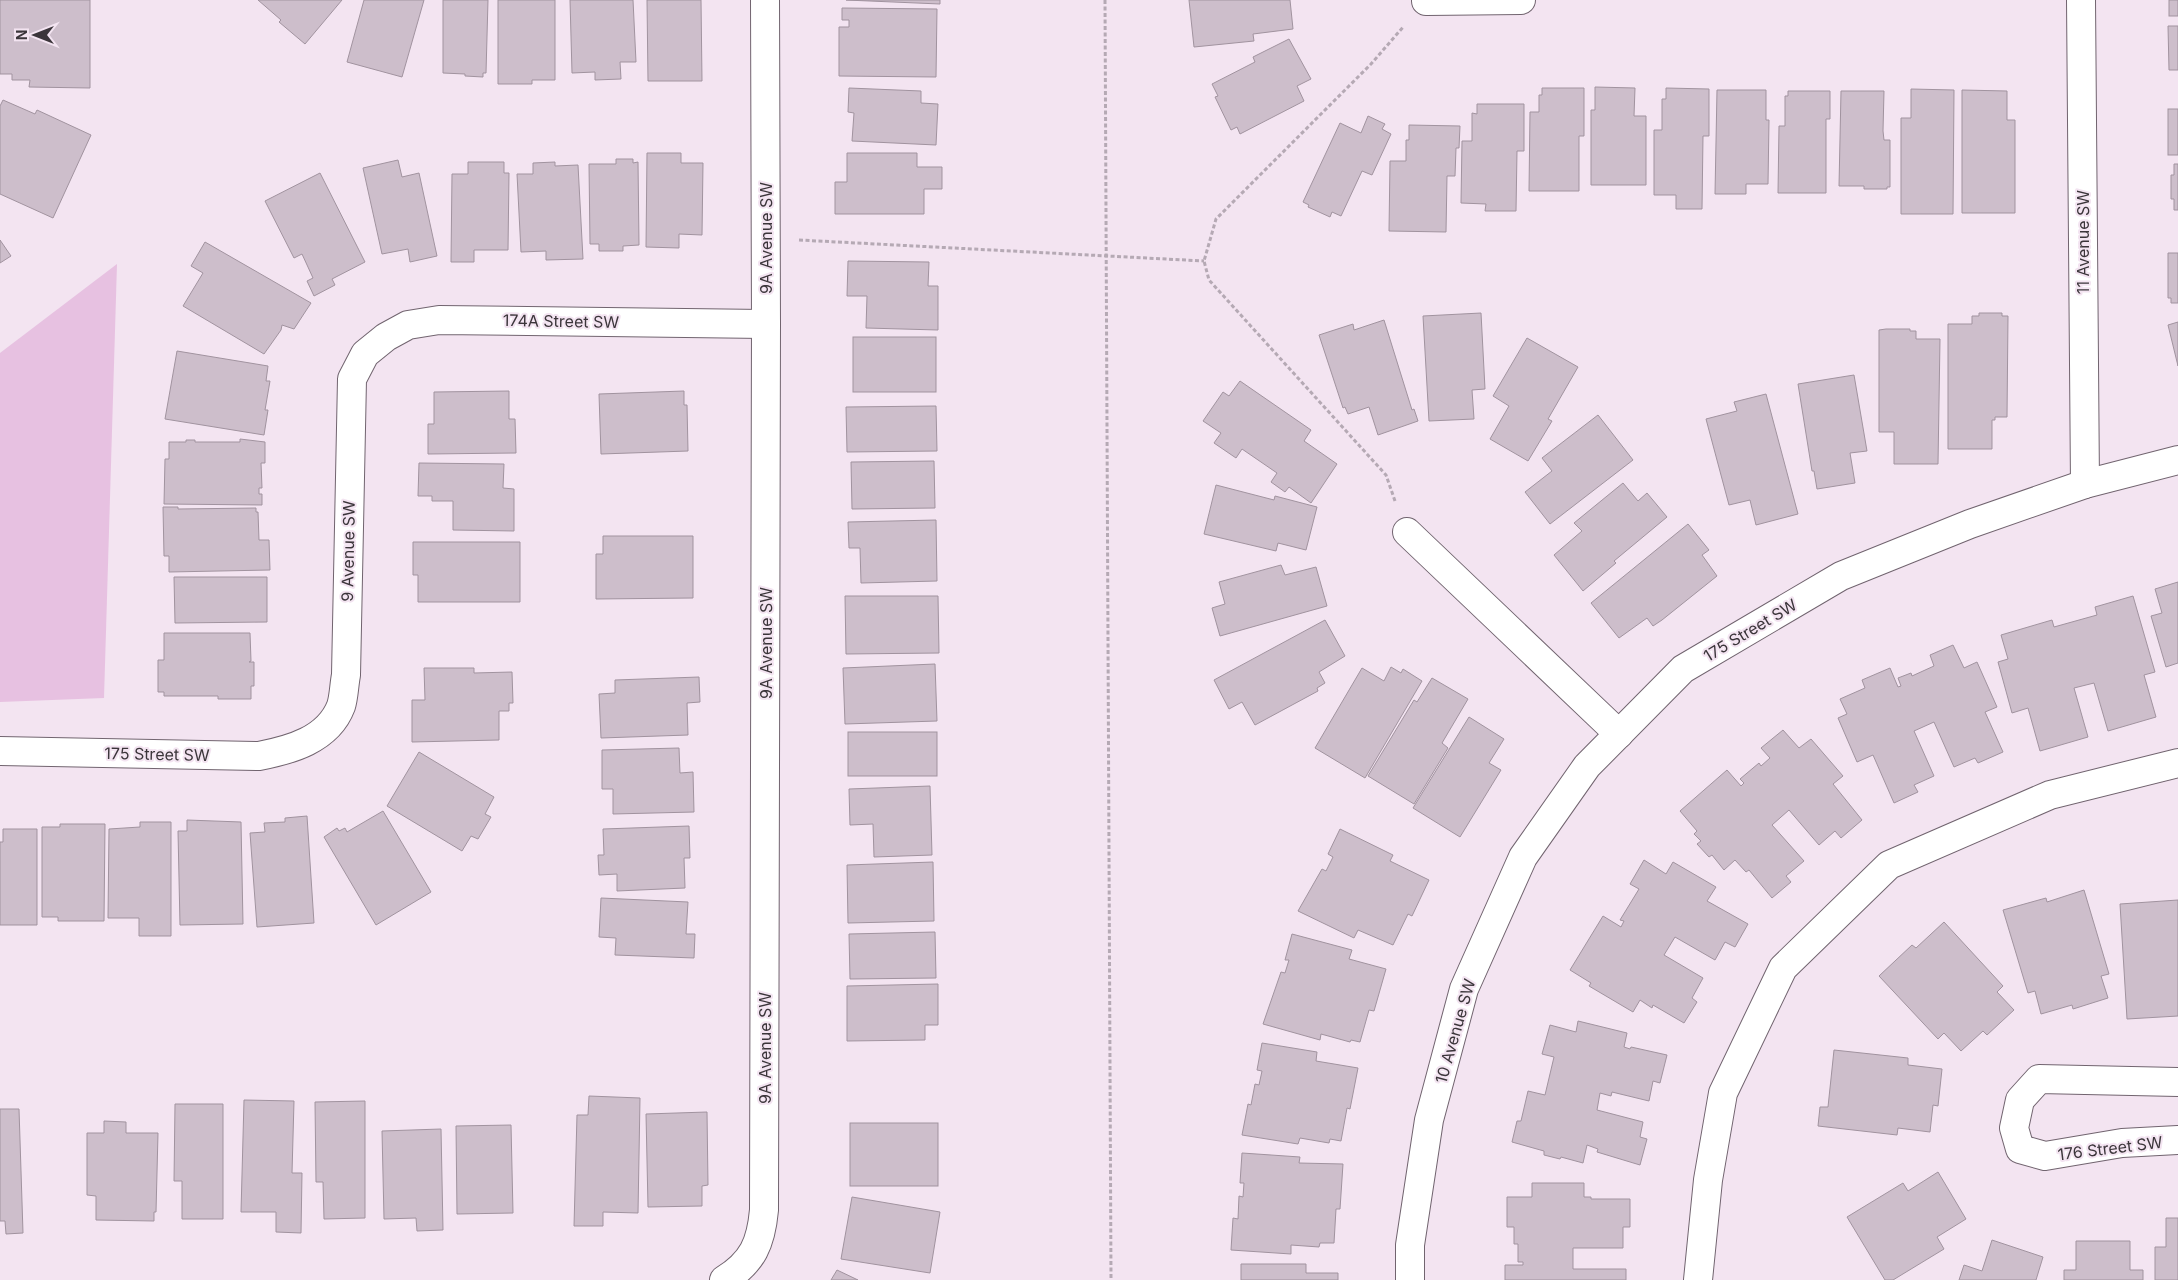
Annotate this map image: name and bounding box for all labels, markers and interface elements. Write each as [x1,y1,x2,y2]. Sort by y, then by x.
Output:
north arrow [10,10,60,60]
text: N [13,30,30,40]
street label: 9A Avenue SW [756,182,776,294]
street label: 11 Avenue SW [2073,190,2093,294]
street label: 174A Street SW [503,310,619,332]
street label: 9 Avenue SW [337,500,359,602]
street label: 9A Avenue SW [756,587,776,699]
street label: 175 Street SW [1700,594,1800,666]
street label: 175 Street SW [104,743,210,765]
street label: 10 Avenue SW [1431,976,1480,1086]
street label: 9A Avenue SW [755,992,775,1104]
street label: 176 Street SW [2056,1132,2164,1164]

